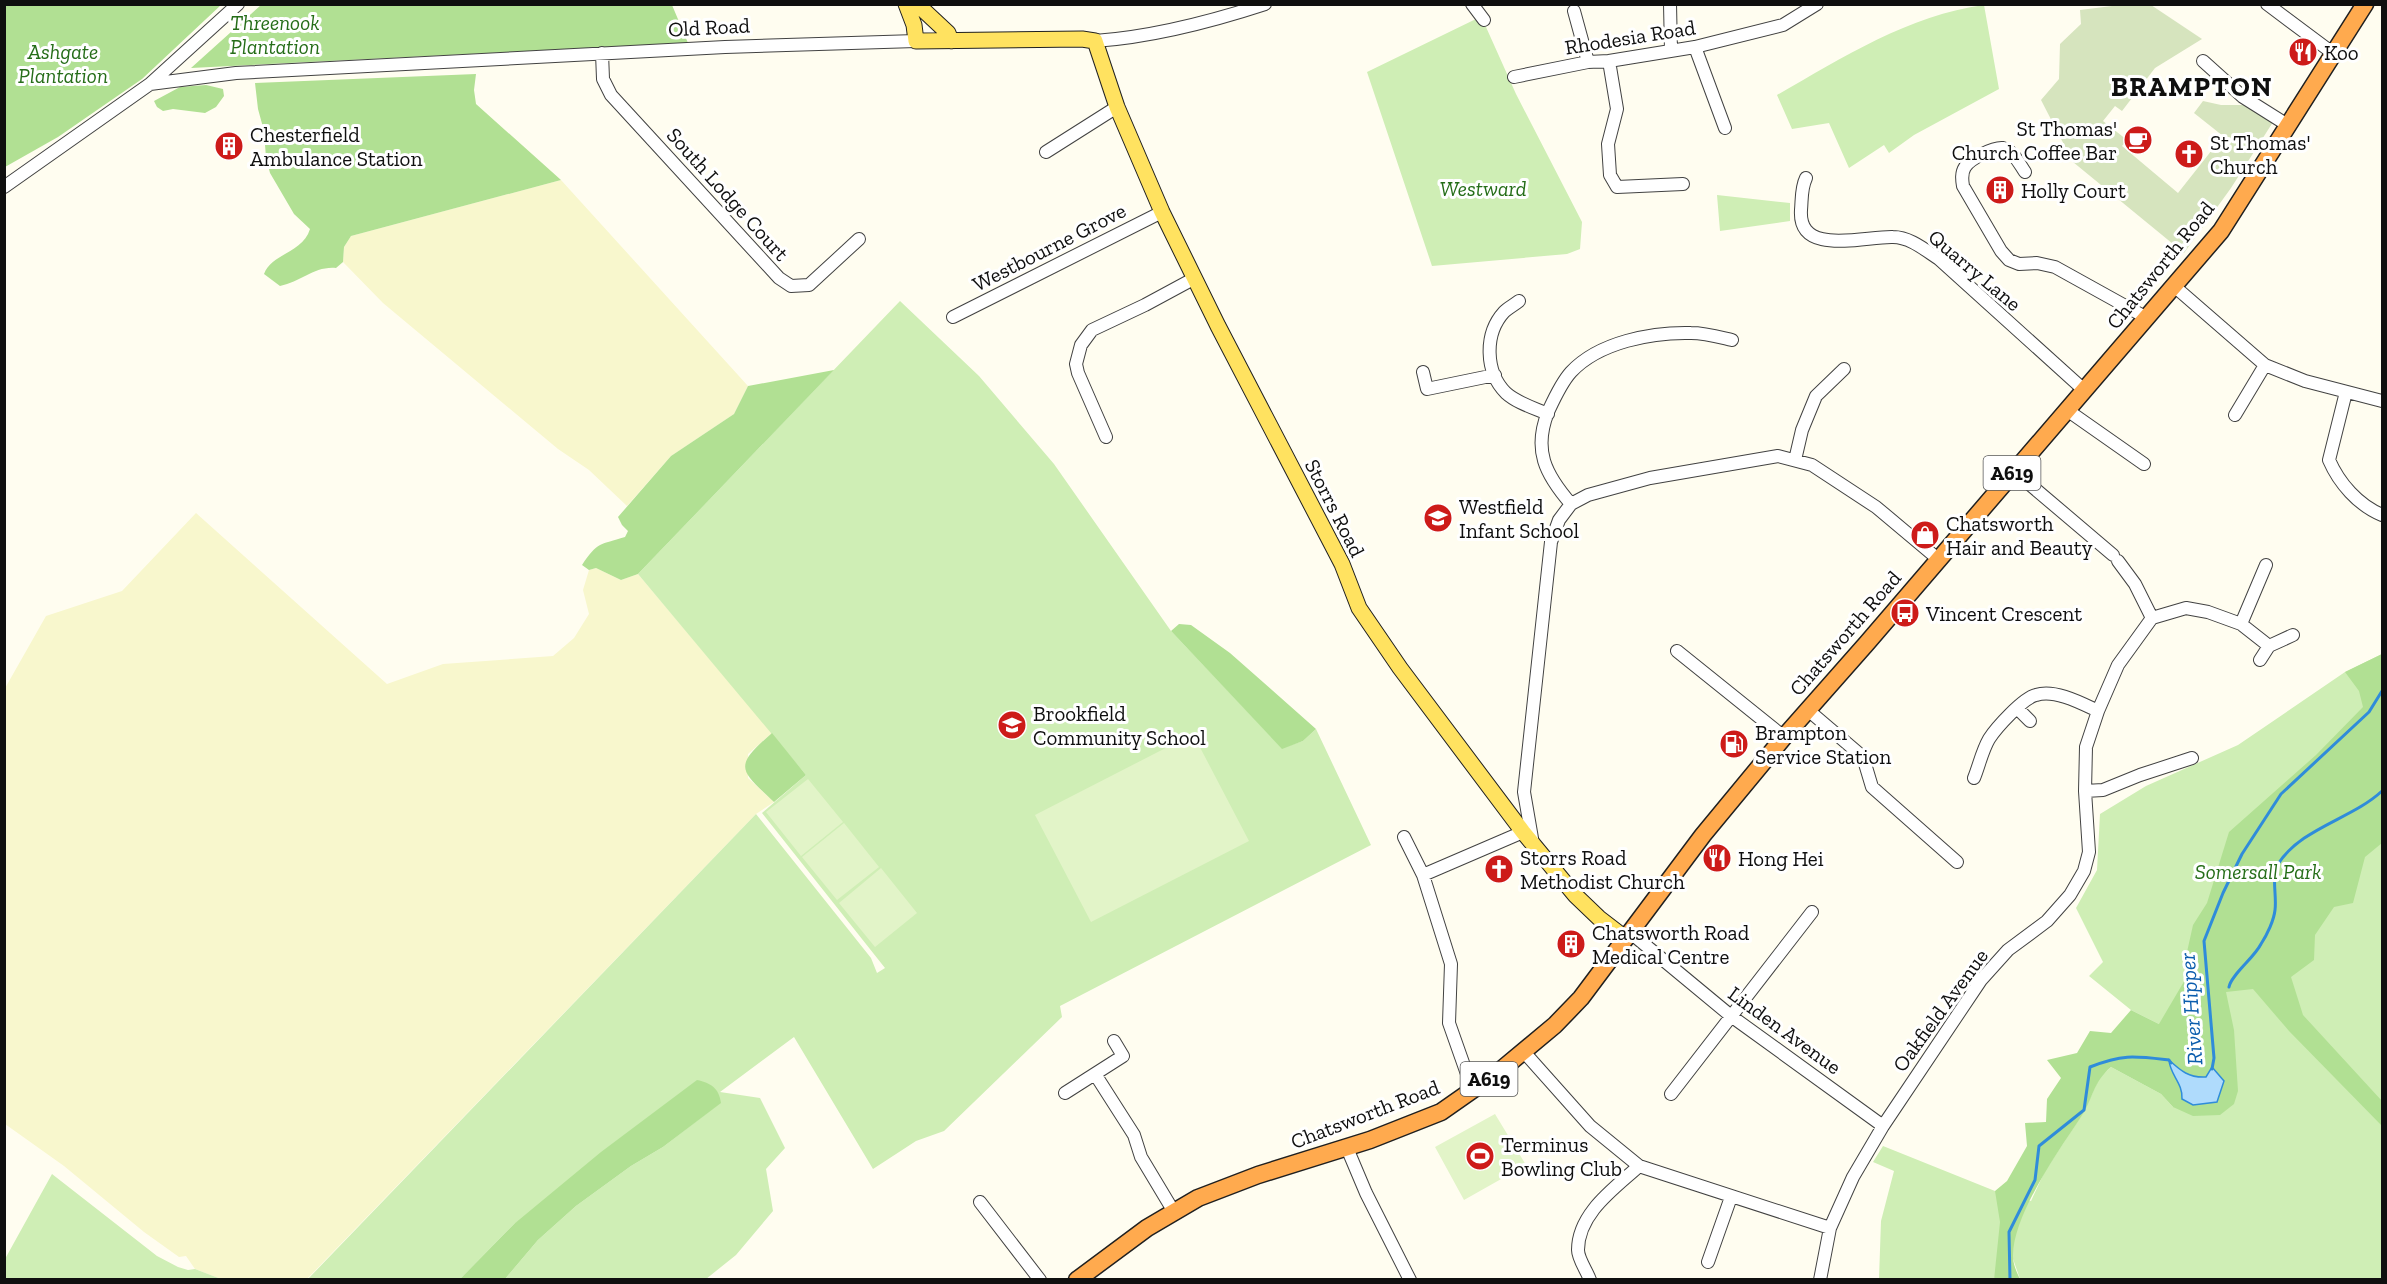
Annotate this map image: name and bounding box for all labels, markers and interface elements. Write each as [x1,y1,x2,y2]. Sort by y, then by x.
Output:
park label: Threenook Plantation [230,10,320,59]
street label: Old Road [667,12,751,42]
street label: Rhodesia Road [1563,14,1698,60]
restaurant icon: Koo [2287,36,2319,68]
park label: Ashgate Plantation [18,39,108,88]
place label: Koo [2324,40,2359,65]
district label: BRAMPTON [2111,71,2273,103]
place label: St Thomas' Church Coffee Bar [1952,116,2117,165]
place label: Chesterfield Ambulance Station [250,122,422,171]
street label: South Lodge Court [662,122,794,266]
cafe icon: St Thomas' Church Coffee Bar [2122,124,2154,156]
building icon: Chesterfield Ambulance Station [213,130,245,162]
place label: St Thomas' Church [2210,130,2310,179]
church icon: St Thomas' Church [2173,138,2205,170]
building icon: Holly Court [1984,174,2016,206]
park label: Westward [1440,176,1527,201]
place label: Holly Court [2021,178,2126,203]
street label: Chatsworth Road [2101,196,2219,334]
street label: Westbourne Grove [968,198,1130,296]
street label: Quarry Lane [1923,224,2027,316]
street label: Storrs Road [1300,455,1371,562]
road number: A619 [1984,456,2040,490]
place label: Westfield Infant School [1459,494,1579,543]
school or university icon: Westfield Infant School [1422,502,1454,534]
place label: Chatsworth Hair and Beauty [1946,511,2093,560]
shop icon: Chatsworth Hair and Beauty [1909,519,1941,551]
street label: Chatsworth Road [1784,565,1906,701]
bus stop icon: Vincent Crescent [1889,597,1921,629]
place label: Vincent Crescent [1925,601,2082,626]
place label: Brookfield Community School [1033,701,1206,750]
school or university icon: Brookfield Community School [996,709,1028,741]
place label: Brampton Service Station [1755,720,1891,769]
fuel station icon: Brampton Service Station [1718,728,1750,760]
restaurant icon: Hong Hei [1701,842,1733,874]
place label: Storrs Road Methodist Church [1520,845,1685,894]
place label: Hong Hei [1738,846,1824,871]
church icon: Storrs Road Methodist Church [1483,853,1515,885]
park label: Somersall Park [2195,859,2321,884]
place label: Chatsworth Road Medical Centre [1592,920,1750,969]
building icon: Chatsworth Road Medical Centre [1555,928,1587,960]
street label: Oakfield Avenue [1887,944,1993,1076]
water label: River Hipper [2174,952,2208,1066]
street label: Linden Avenue [1724,981,1846,1079]
road number: A619 [1460,1062,1518,1096]
street label: Chatsworth Road [1287,1074,1443,1154]
place label: Terminus Bowling Club [1501,1132,1622,1181]
sports icon: Terminus Bowling Club [1464,1140,1496,1172]

